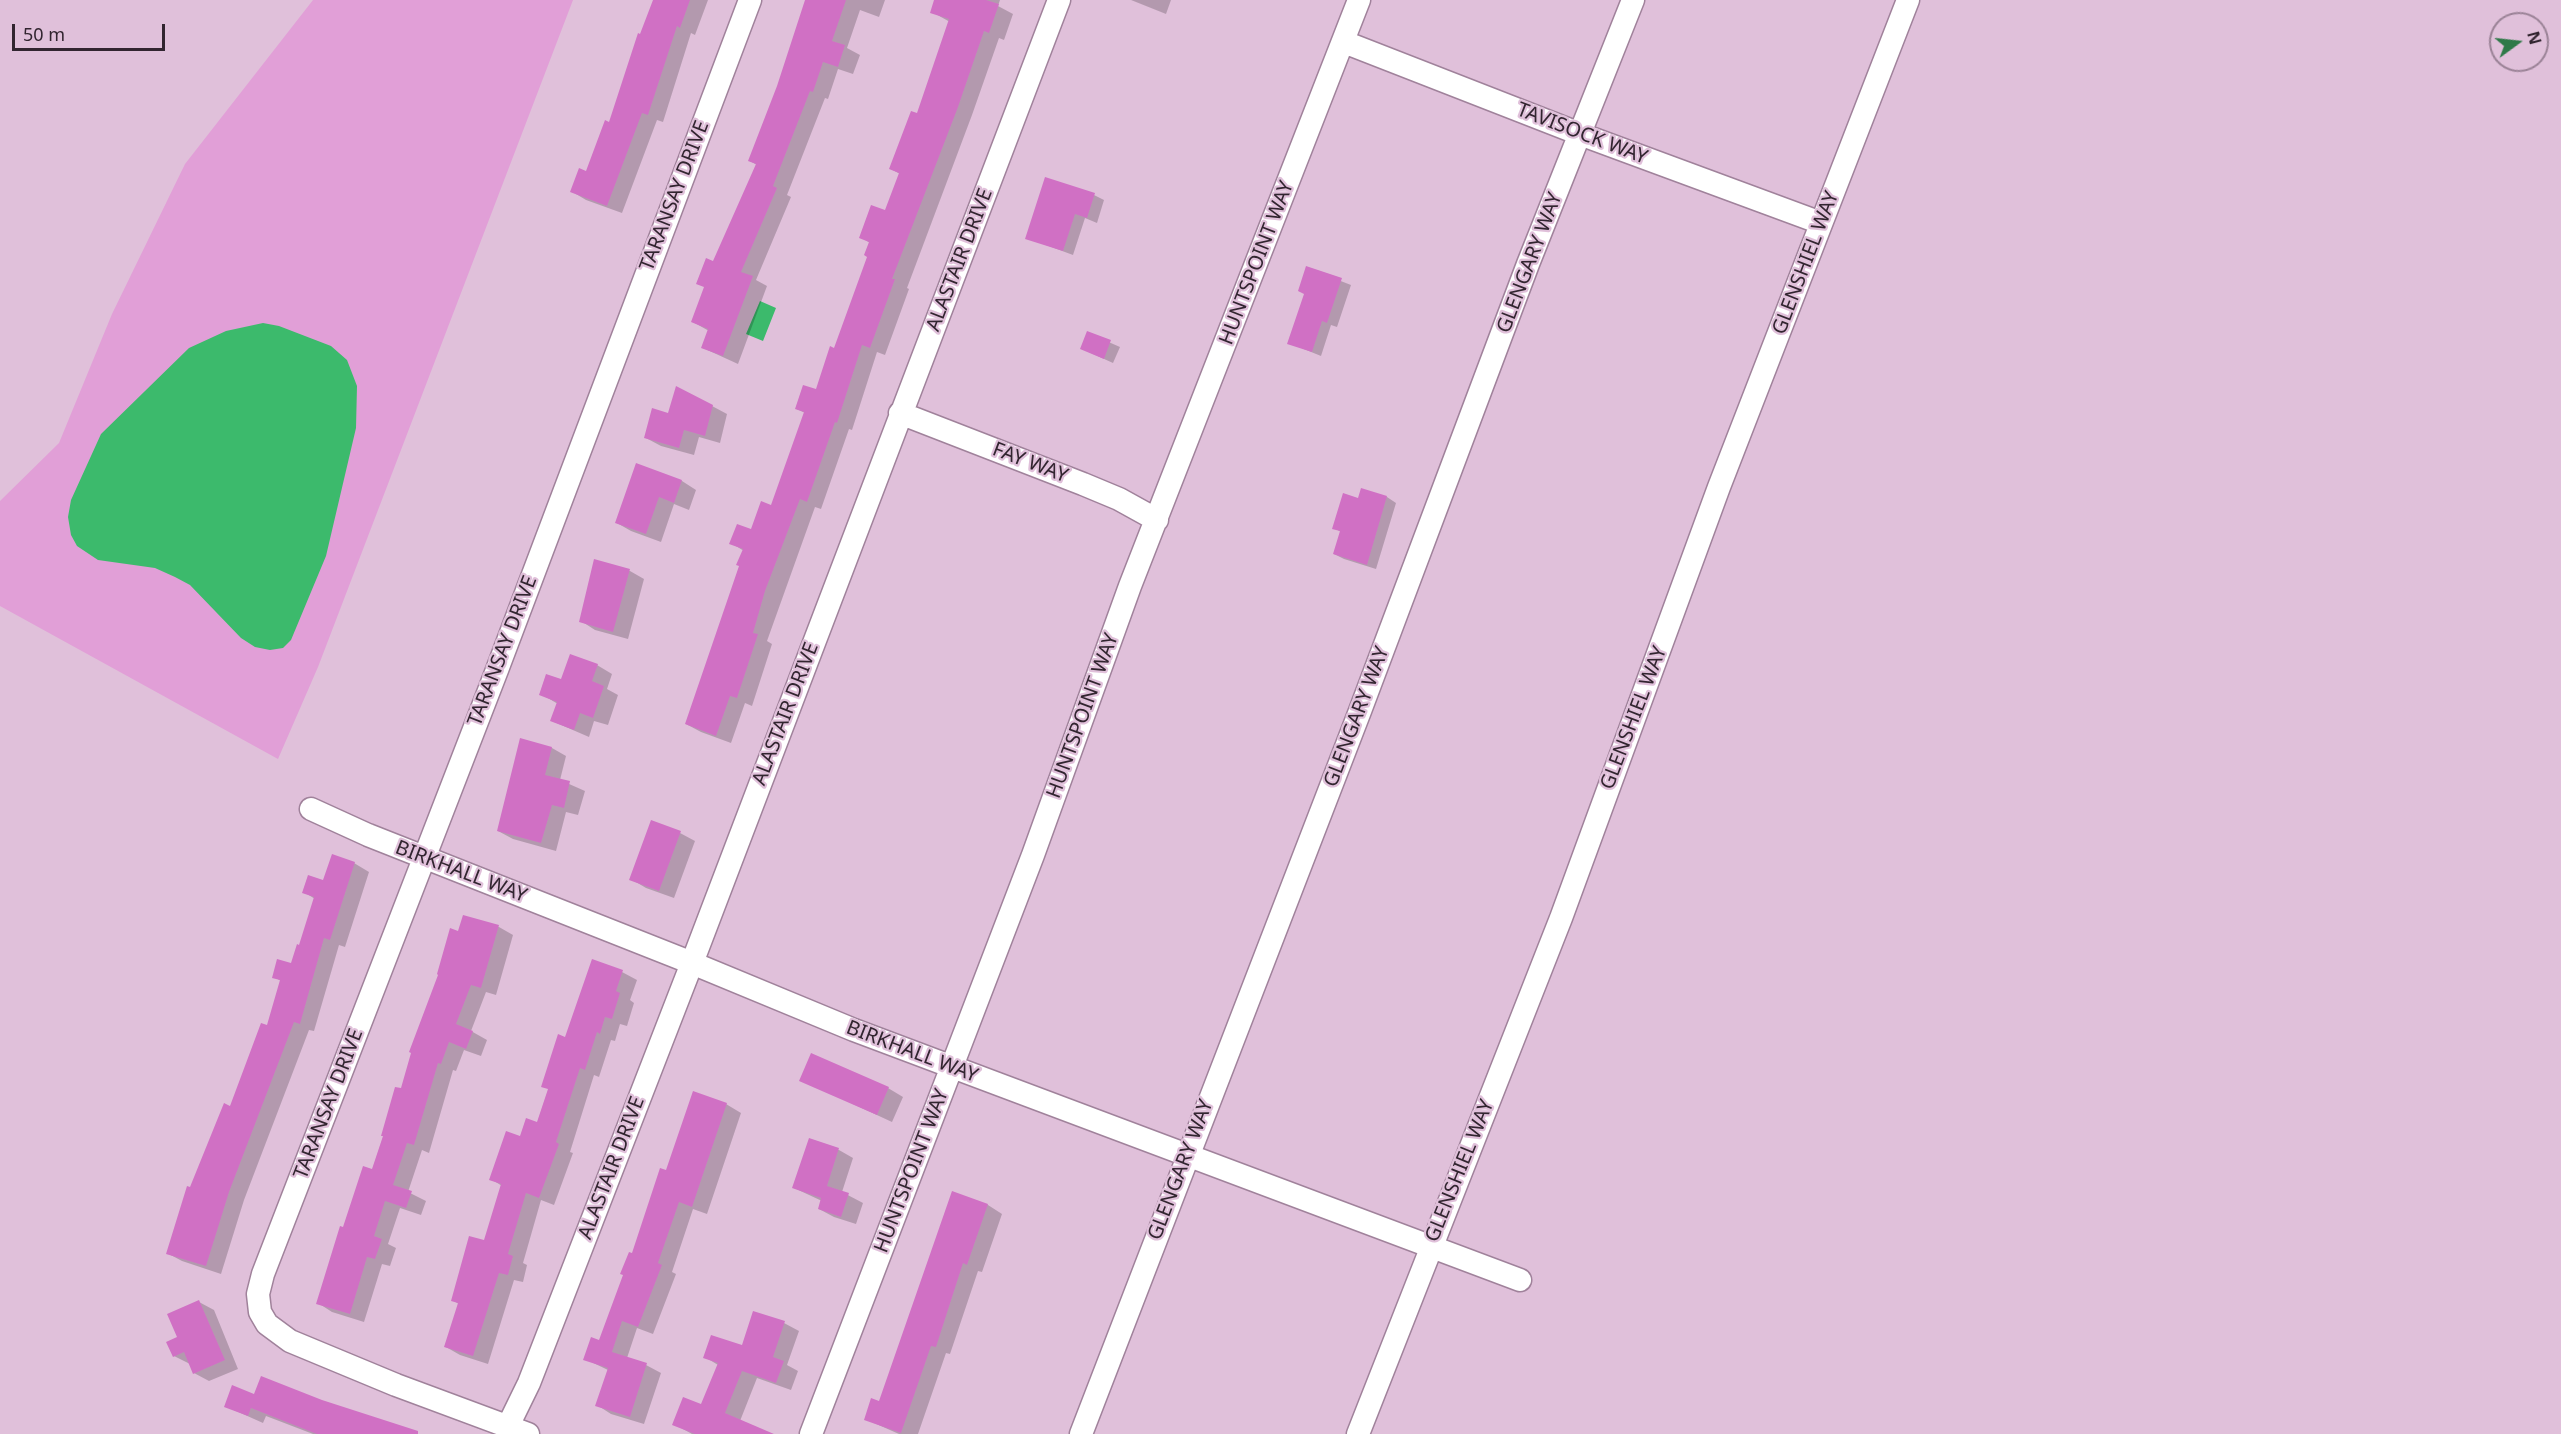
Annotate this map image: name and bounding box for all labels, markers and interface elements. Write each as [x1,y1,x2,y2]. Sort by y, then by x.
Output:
scale bar [15,12,168,50]
north arrow [2489,12,2549,72]
text: 50 m [23,22,65,46]
text: N [2522,29,2547,47]
street label: TAVISOCK WAY [1513,98,1651,170]
street label: TARANSAY DRIVE [635,118,715,274]
street label: HUNTSPOINT WAY [1215,178,1299,348]
street label: ALASTAIR DRIVE [922,185,998,335]
street label: GLENSHIEL WAY [1768,188,1844,338]
street label: GLENGARY WAY [1492,189,1568,337]
street label: FAY WAY [989,438,1071,488]
street label: TARANSAY DRIVE [463,573,543,729]
street label: HUNTSPOINT WAY [1042,630,1124,802]
street label: ALASTAIR DRIVE [748,639,824,789]
street label: GLENGARY WAY [1319,643,1395,791]
street label: GLENSHIEL WAY [1596,643,1672,793]
street label: BIRKHALL WAY [392,836,530,908]
street label: BIRKHALL WAY [843,1016,981,1088]
street label: TARANSAY DRIVE [289,1026,369,1182]
street label: HUNTSPOINT WAY [870,1086,954,1256]
street label: ALASTAIR DRIVE [574,1093,650,1243]
street label: GLENGARY WAY [1143,1096,1219,1244]
street label: GLENSHIEL WAY [1421,1096,1499,1246]

